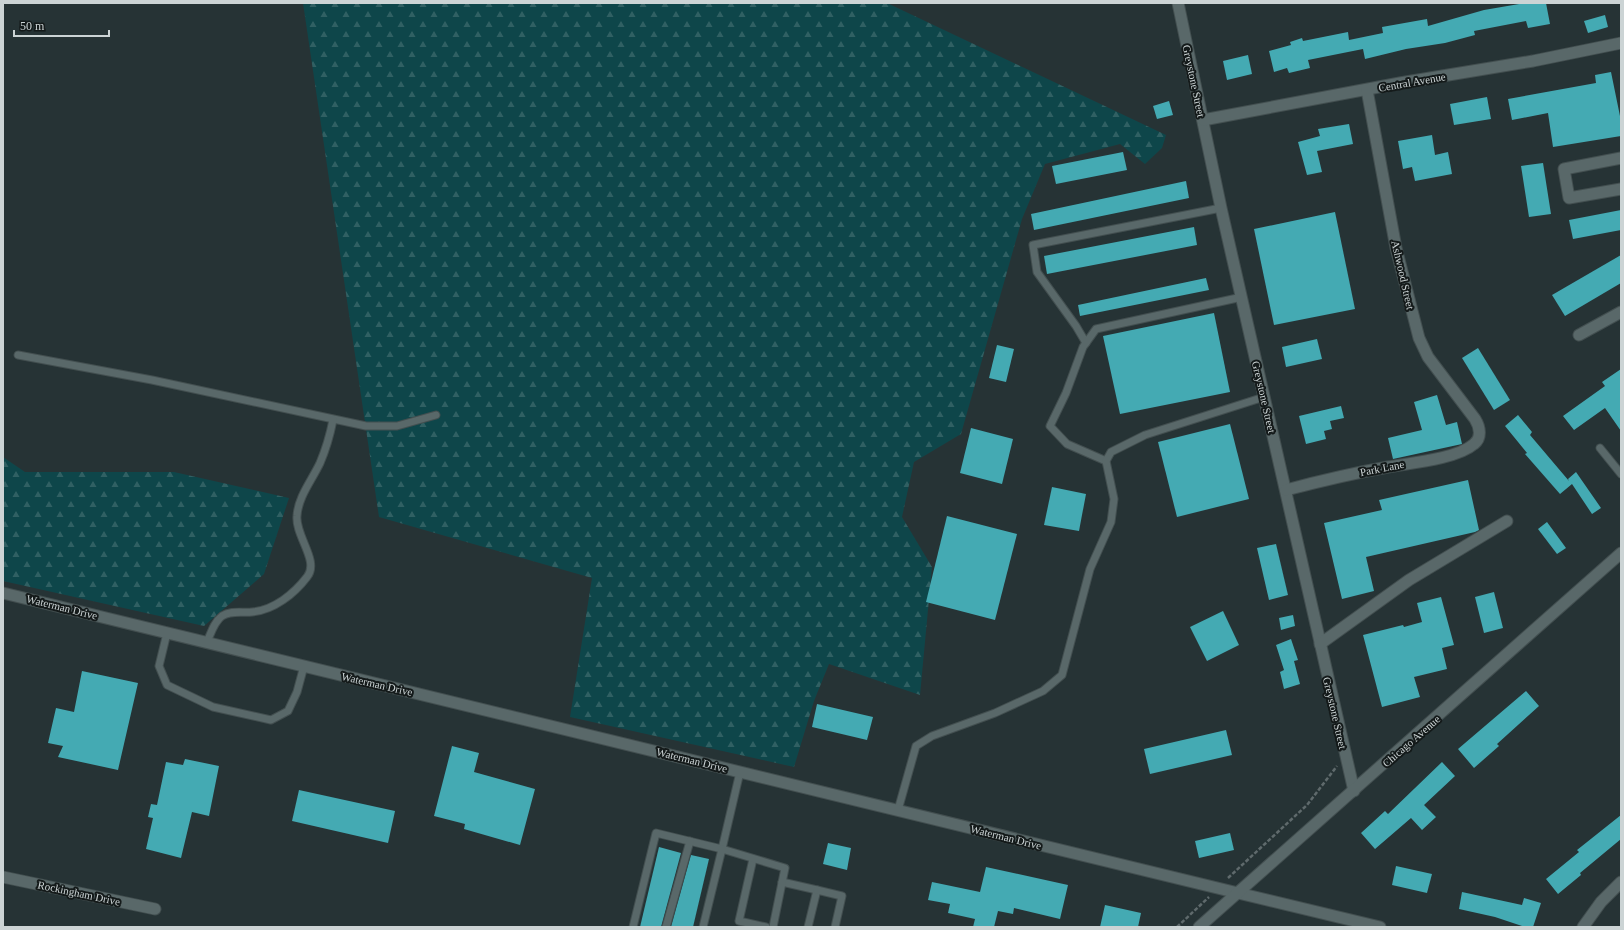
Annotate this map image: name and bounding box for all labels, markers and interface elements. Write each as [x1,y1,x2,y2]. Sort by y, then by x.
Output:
scale bar [14,12,109,38]
text: 50 m [20,19,45,33]
street label: Greystone Street [1180,44,1208,118]
street label: Central Avenue [1378,70,1447,94]
street label: Ashwood Street [1389,239,1417,311]
street label: Greystone Street [1250,360,1278,434]
street label: Park Lane [1359,458,1405,478]
street label: Waterman Drive [25,592,99,622]
street label: Waterman Drive [340,670,414,698]
street label: Greystone Street [1321,676,1349,750]
street label: Chicago Avenue [1380,713,1442,769]
street label: Waterman Drive [655,745,729,775]
street label: Waterman Drive [969,822,1043,852]
street label: Rockingham Drive [37,878,121,908]

